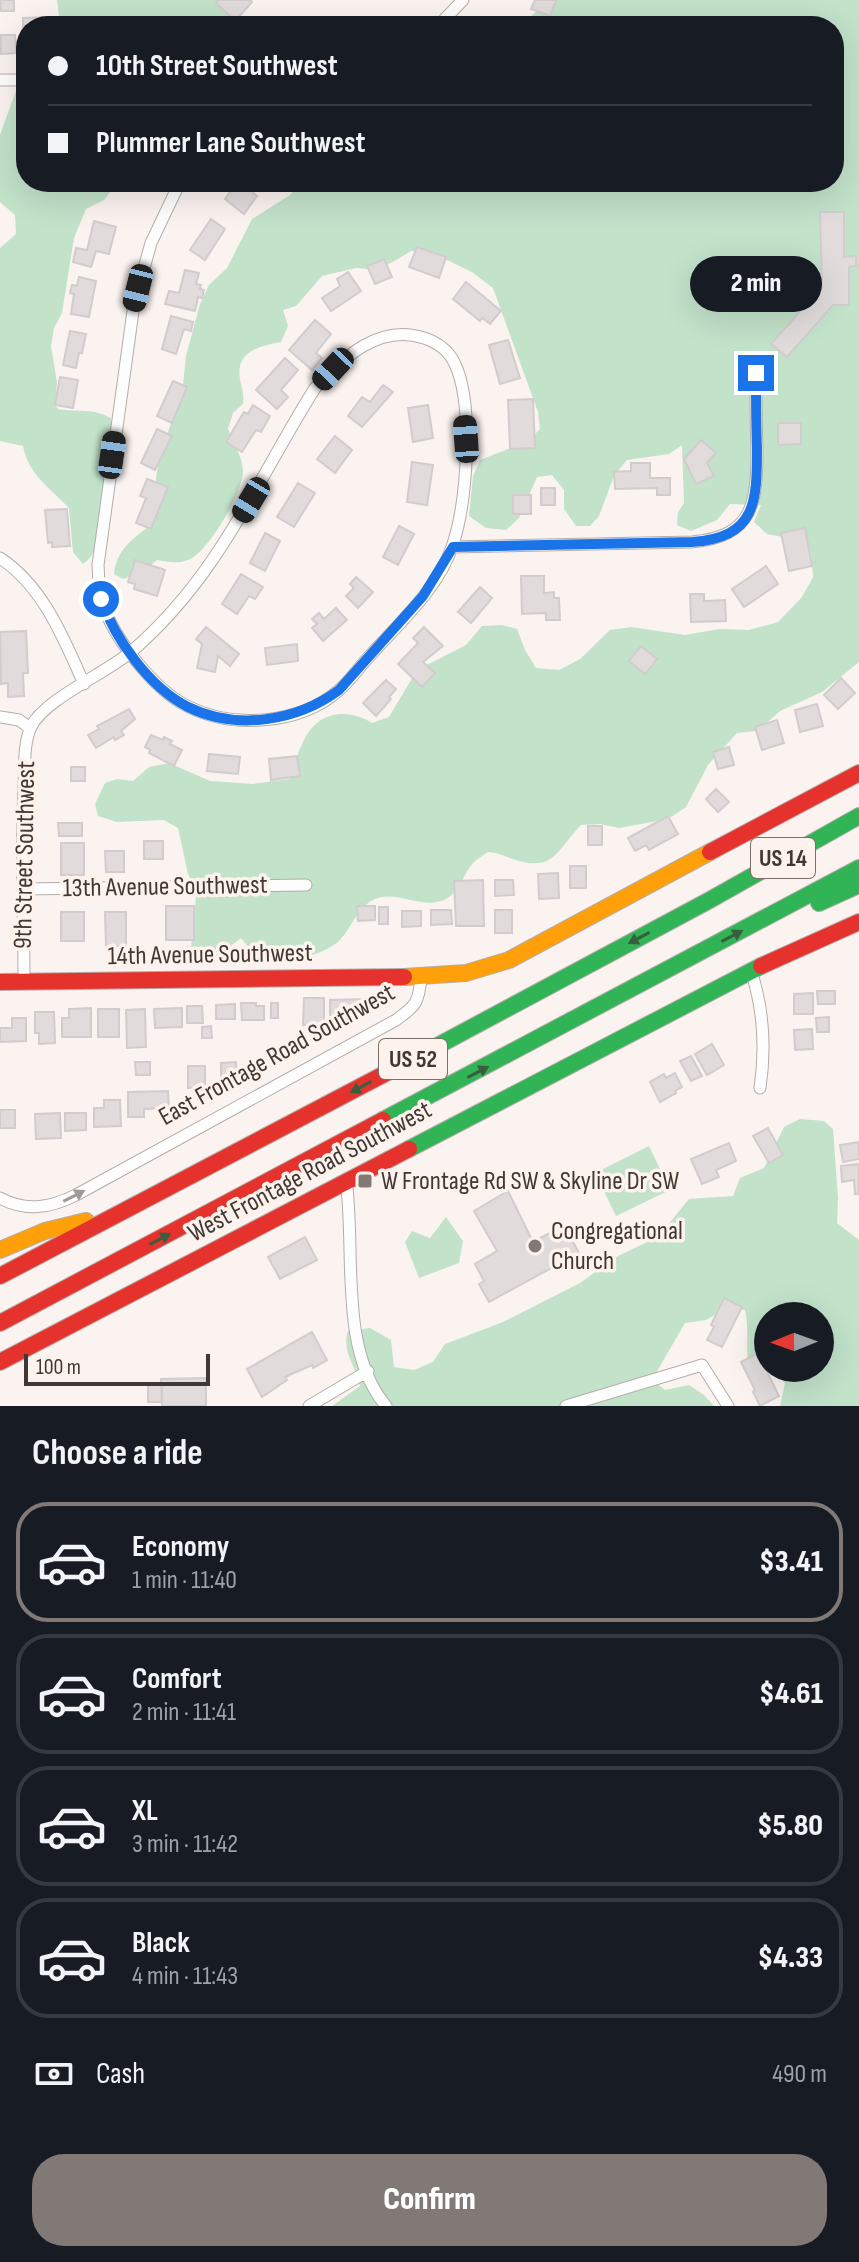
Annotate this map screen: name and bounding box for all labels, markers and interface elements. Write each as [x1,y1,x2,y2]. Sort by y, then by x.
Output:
text: 10th Street Southwest [96,48,338,84]
text: Plummer Lane Southwest [96,125,366,161]
callout: 2 min [690,257,822,313]
car [121,262,155,314]
text: 2 min [731,268,781,299]
car [308,343,358,395]
route end [738,355,774,391]
car [452,414,480,464]
car [97,430,127,480]
car [228,473,274,527]
route start [83,581,119,617]
street label: 9th Street Southwest [8,761,42,949]
road number: US 14 [751,838,815,878]
street label: 13th Avenue Southwest [62,870,268,904]
one-way arrow [721,930,743,944]
one-way arrow [628,931,650,945]
street label: 14th Avenue Southwest [107,938,313,972]
street label: East Frontage Road Southwest [154,977,400,1133]
road number: US 52 [379,1039,447,1079]
one-way arrow [466,1065,489,1078]
one-way arrow [349,1081,372,1094]
street label: West Frontage Road Southwest [183,1095,437,1249]
place label: W Frontage Rd SW & Skyline Dr SW [381,1166,679,1197]
marker: W Frontage Rd SW & Skyline Dr SW [356,1172,374,1190]
one-way arrow [62,1189,85,1202]
place label: Congregational Church [551,1216,683,1277]
one-way arrow [149,1233,172,1246]
marker: Congregational Church [526,1237,544,1255]
north arrow [754,1302,834,1382]
map controls [754,1302,834,1382]
scale bar [24,1350,210,1386]
text: 100 m [36,1354,81,1381]
text: Choose a ride [32,1432,203,1475]
icon: car [36,1526,108,1598]
text: Economy [132,1529,229,1565]
text: $3.41 [759,1544,823,1580]
text: 1 min · 11:40 [132,1565,237,1596]
icon: car [36,1658,108,1730]
text: Comfort [132,1661,222,1697]
text: $4.61 [759,1676,823,1712]
text: 2 min · 11:41 [132,1697,236,1728]
icon: car [36,1790,108,1862]
text: XL [132,1793,158,1829]
text: $5.80 [757,1808,823,1844]
text: 3 min · 11:42 [132,1829,238,1860]
icon: car [36,1922,108,1994]
text: Black [132,1925,190,1961]
text: $4.33 [758,1940,823,1976]
text: 4 min · 11:43 [132,1961,238,1992]
icon: cash [32,2052,76,2096]
text: Cash [96,2056,145,2092]
text: 490 m [772,2059,827,2090]
button: Confirm [32,2154,827,2246]

